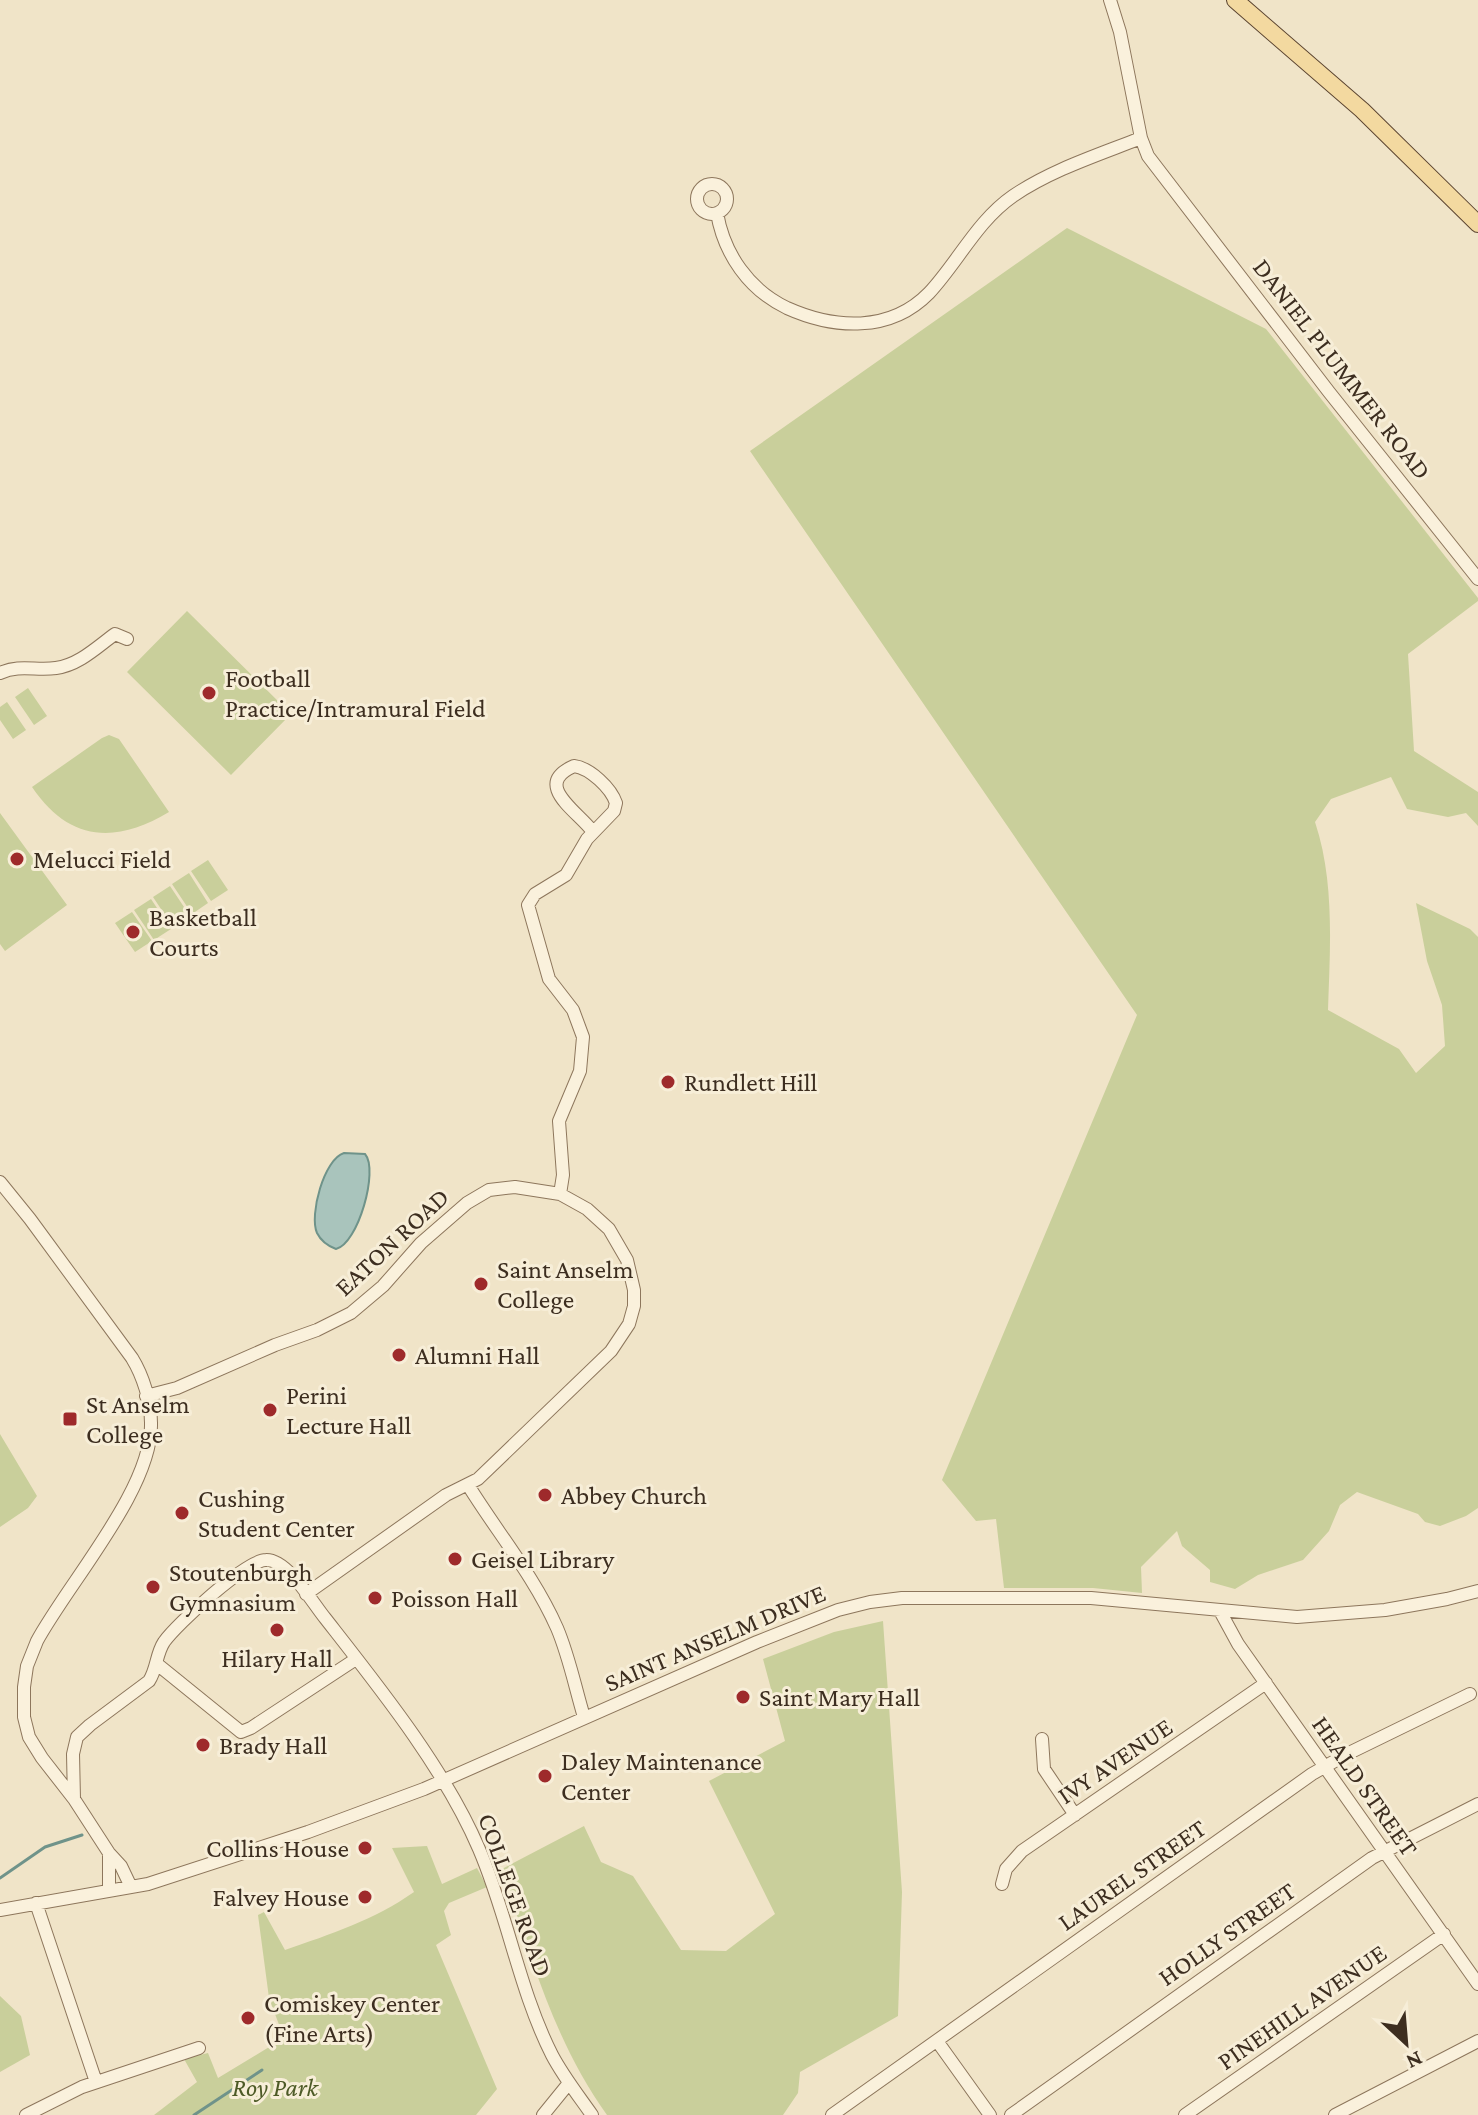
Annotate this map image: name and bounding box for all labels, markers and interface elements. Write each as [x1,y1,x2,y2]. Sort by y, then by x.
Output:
street label: DANIEL PLUMMER ROAD [1247,253,1437,485]
place label: Football Practice/Intramural Field [225,664,486,723]
marker: Football Practice/Intramural Field [200,684,218,702]
place label: Melucci Field [33,845,171,874]
marker: Melucci Field [8,850,26,868]
place label: Basketball Courts [149,903,257,962]
marker: Basketball Courts [124,923,142,941]
place label: Rundlett Hill [684,1068,818,1097]
marker: Rundlett Hill [659,1073,677,1091]
street label: EATON ROAD [329,1182,455,1302]
place label: Saint Anselm College [497,1255,634,1314]
marker: Saint Anselm College [472,1275,490,1293]
place label: Alumni Hall [415,1341,540,1370]
marker: Alumni Hall [390,1346,408,1364]
place label: Perini Lecture Hall [286,1381,411,1440]
place label: St Anselm College [86,1390,190,1449]
marker: Perini Lecture Hall [261,1401,279,1419]
marker: St Anselm College [61,1410,79,1428]
place label: Abbey Church [561,1481,707,1510]
place label: Cushing Student Center [198,1484,355,1543]
marker: Abbey Church [536,1486,554,1504]
marker: Cushing Student Center [173,1504,191,1522]
place label: Geisel Library [471,1545,615,1574]
marker: Geisel Library [446,1550,464,1568]
place label: Stoutenburgh Gymnasium [169,1558,313,1617]
marker: Stoutenburgh Gymnasium [144,1578,162,1596]
street label: SAINT ANSELM DRIVE [600,1578,830,1698]
place label: Poisson Hall [391,1584,518,1613]
marker: Poisson Hall [366,1589,384,1607]
marker: Hilary Hall [268,1621,286,1639]
place label: Hilary Hall [221,1644,333,1673]
place label: Saint Mary Hall [759,1683,920,1712]
marker: Saint Mary Hall [734,1688,752,1706]
street label: HEALD STREET [1306,1710,1424,1862]
street label: IVY AVENUE [1052,1712,1178,1810]
place label: Brady Hall [219,1731,327,1760]
marker: Brady Hall [194,1736,212,1754]
place label: Daley Maintenance Center [561,1747,762,1806]
marker: Daley Maintenance Center [536,1767,554,1785]
street label: COLLEGE ROAD [472,1809,558,1981]
street label: LAUREL STREET [1053,1813,1211,1937]
place label: Collins House [206,1834,349,1863]
marker: Collins House [356,1839,374,1857]
street label: HOLLY STREET [1153,1876,1301,1992]
place label: Falvey House [213,1883,349,1912]
marker: Falvey House [356,1888,374,1906]
street label: PINEHILL AVENUE [1212,1938,1392,2076]
place label: Comiskey Center (Fine Arts) [264,1989,440,2048]
north arrow [1366,2003,1446,2083]
marker: Comiskey Center (Fine Arts) [239,2009,257,2027]
text: N [1402,2046,1427,2075]
park label: Roy Park [232,2073,320,2102]

